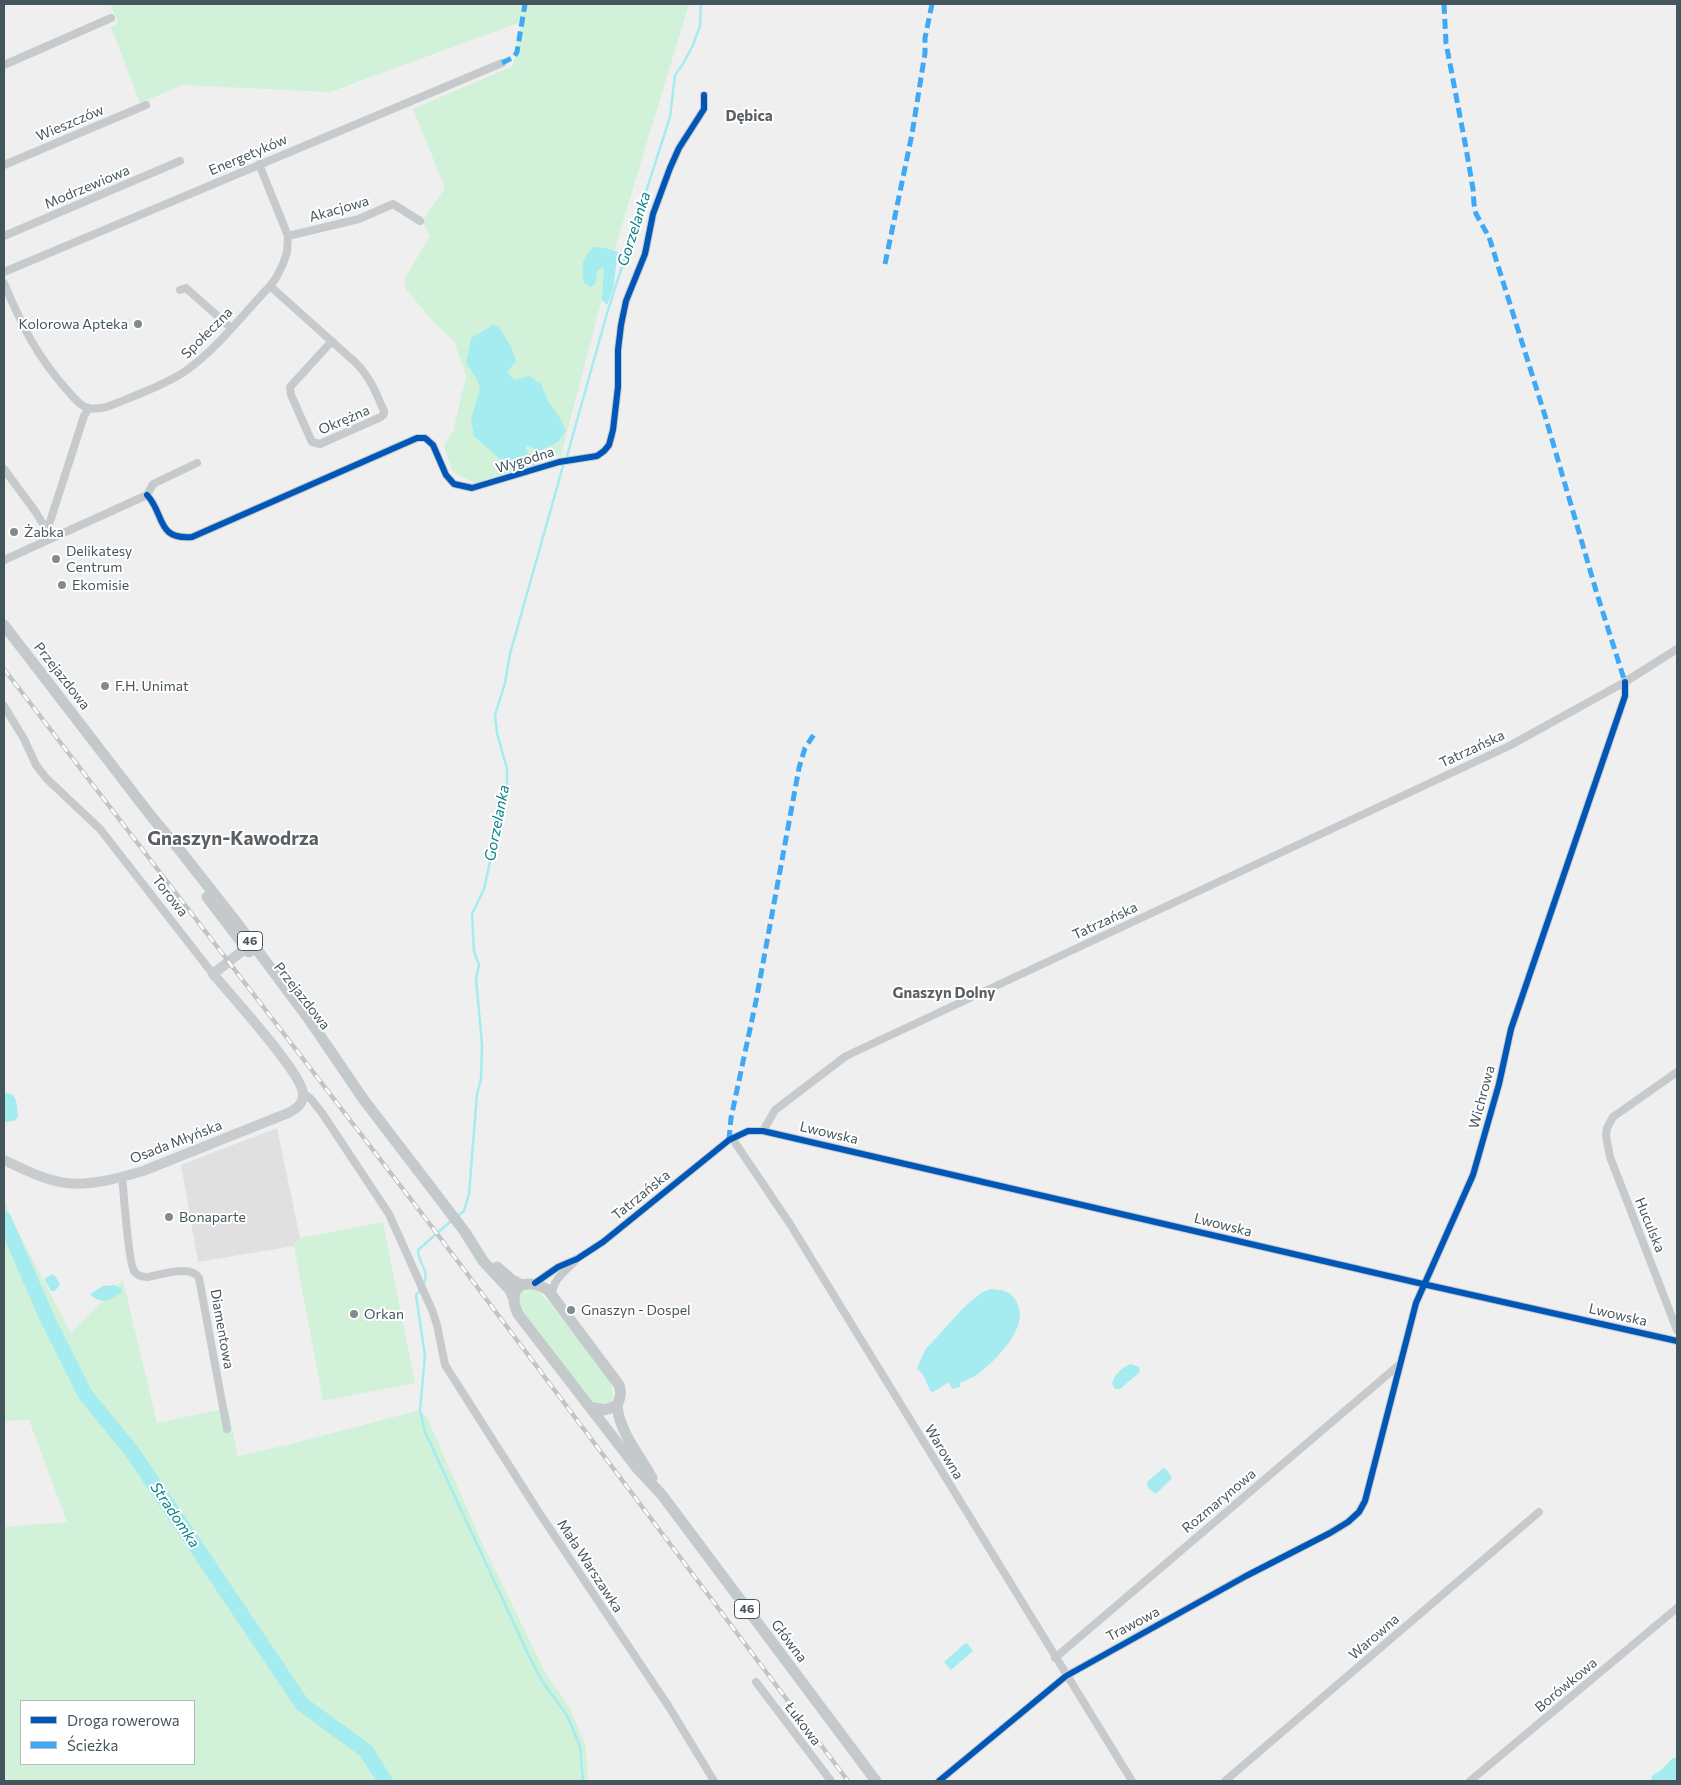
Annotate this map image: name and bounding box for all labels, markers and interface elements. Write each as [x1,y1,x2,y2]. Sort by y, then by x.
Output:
street label: Wieszczów [34,101,106,145]
district label: Dębica [725,107,773,125]
street label: Energetyków [206,131,290,179]
street label: Modrzewiowa [42,162,132,212]
water label: Gorzelanka [613,189,655,269]
street label: Akacjowa [307,192,371,226]
street label: Społeczna [178,304,236,362]
place label: Kolorowa Apteka [19,316,128,332]
marker: Kolorowa Apteka [132,318,144,330]
street label: Okrężna [316,402,372,438]
street label: Wygodna [494,443,556,477]
place label: Żabka [24,524,64,540]
marker: Żabka [8,526,20,538]
place label: Delikatesy Centrum [66,543,132,576]
marker: Delikatesy Centrum [50,553,62,565]
place label: Ekomisie [72,577,129,593]
marker: Ekomisie [56,579,68,591]
street label: Przejazdowa [30,639,94,713]
place label: F.H. Unimat [115,678,189,694]
marker: F.H. Unimat [99,680,111,692]
street label: Tatrzańska [1437,727,1507,771]
water label: Gorzelanka [481,783,513,863]
district label: Gnaszyn-Kawodrza [147,828,319,850]
street label: Torowa [149,872,191,920]
street label: Tatrzańska [1070,899,1140,943]
road number: 46 [238,931,262,950]
street label: Przejazdowa [270,959,334,1033]
district label: Gnaszyn Dolny [893,984,995,1002]
street label: Wichrowa [1466,1064,1498,1130]
street label: Osada Młyńska [128,1117,224,1167]
street label: Lwowska [798,1118,860,1148]
street label: Tatrzańska [609,1166,673,1224]
street label: Huculska [1631,1195,1669,1255]
place label: Bonaparte [179,1209,246,1225]
street label: Lwowska [1192,1210,1254,1240]
marker: Bonaparte [163,1211,175,1223]
street label: Diamentowa [207,1288,237,1370]
street label: Lwowska [1587,1300,1649,1330]
place label: Gnaszyn - Dospel [581,1302,691,1318]
marker: Gnaszyn - Dospel [565,1304,577,1316]
place label: Orkan [364,1306,404,1322]
marker: Orkan [348,1308,360,1320]
street label: Warowna [921,1422,967,1482]
street label: Rozmarynowa [1179,1465,1259,1537]
water label: Stradomka [147,1479,203,1551]
street label: Mała Warszawka [554,1516,626,1616]
road number: 46 [734,1600,760,1618]
street label: Trawowa [1104,1603,1162,1645]
street label: Warowna [1346,1611,1402,1663]
street label: Główna [768,1616,810,1666]
street label: Borówkowa [1532,1654,1600,1716]
street label: Łukowa [781,1699,825,1749]
legend [20,1700,195,1765]
text: Droga rowerowa [67,1711,180,1729]
text: Ścieżka [67,1736,118,1754]

